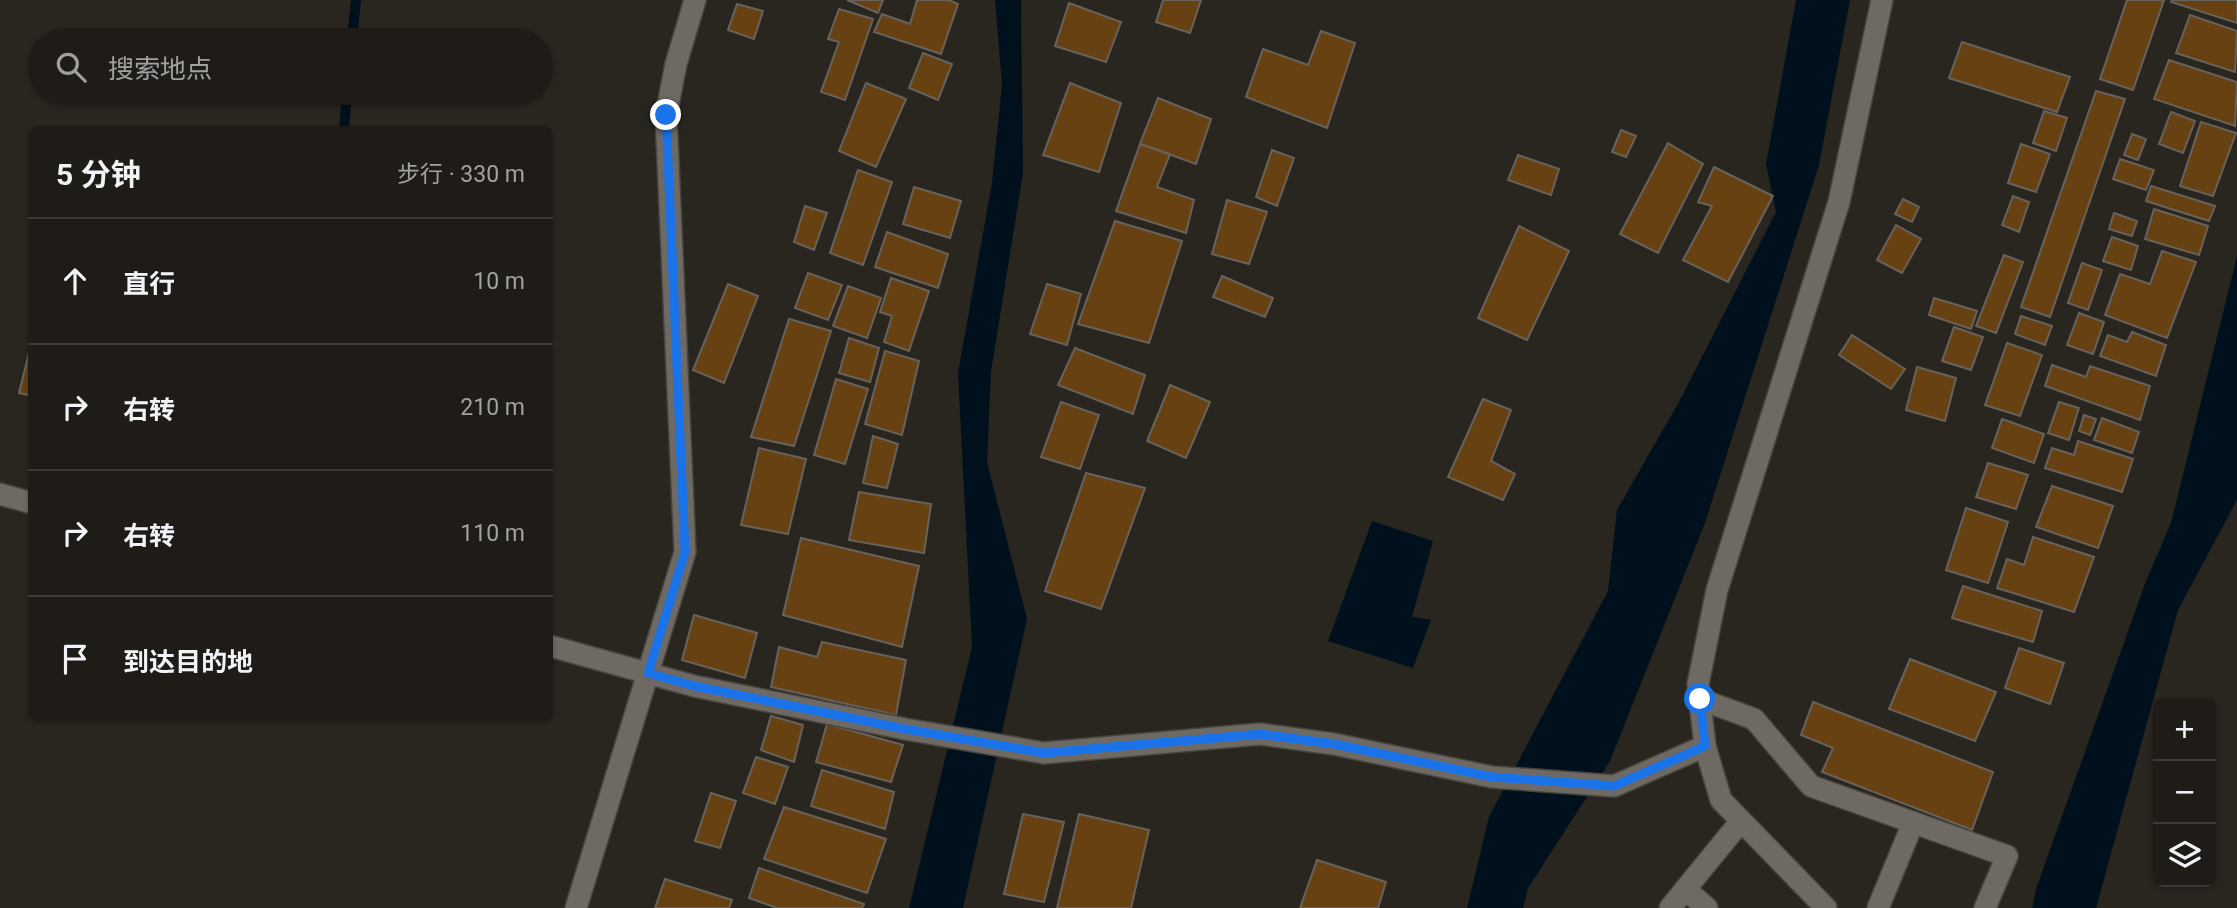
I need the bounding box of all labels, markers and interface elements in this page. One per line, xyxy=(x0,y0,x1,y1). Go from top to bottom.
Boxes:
search box xyxy=(28,28,553,105)
icon: search xyxy=(52,48,90,86)
text: 搜索地点 xyxy=(108,54,212,84)
route end xyxy=(650,99,681,130)
text: 5 分钟 xyxy=(56,157,141,192)
text: 步行 · 330 m xyxy=(397,161,525,188)
icon: ahead xyxy=(56,262,94,300)
text: 10 m xyxy=(473,268,525,295)
text: 直行 xyxy=(123,269,175,299)
icon: right xyxy=(56,388,94,426)
text: 210 m xyxy=(460,394,525,421)
text: 右转 xyxy=(123,395,175,425)
icon: right xyxy=(56,514,94,552)
text: 110 m xyxy=(460,520,525,547)
text: 右转 xyxy=(123,521,175,551)
icon: arrive xyxy=(56,640,94,678)
text: 到达目的地 xyxy=(123,647,253,677)
route start xyxy=(1684,683,1715,714)
map controls xyxy=(2153,698,2216,887)
button: + xyxy=(2153,698,2216,761)
button: − xyxy=(2153,761,2216,824)
button: layers xyxy=(2153,824,2216,887)

